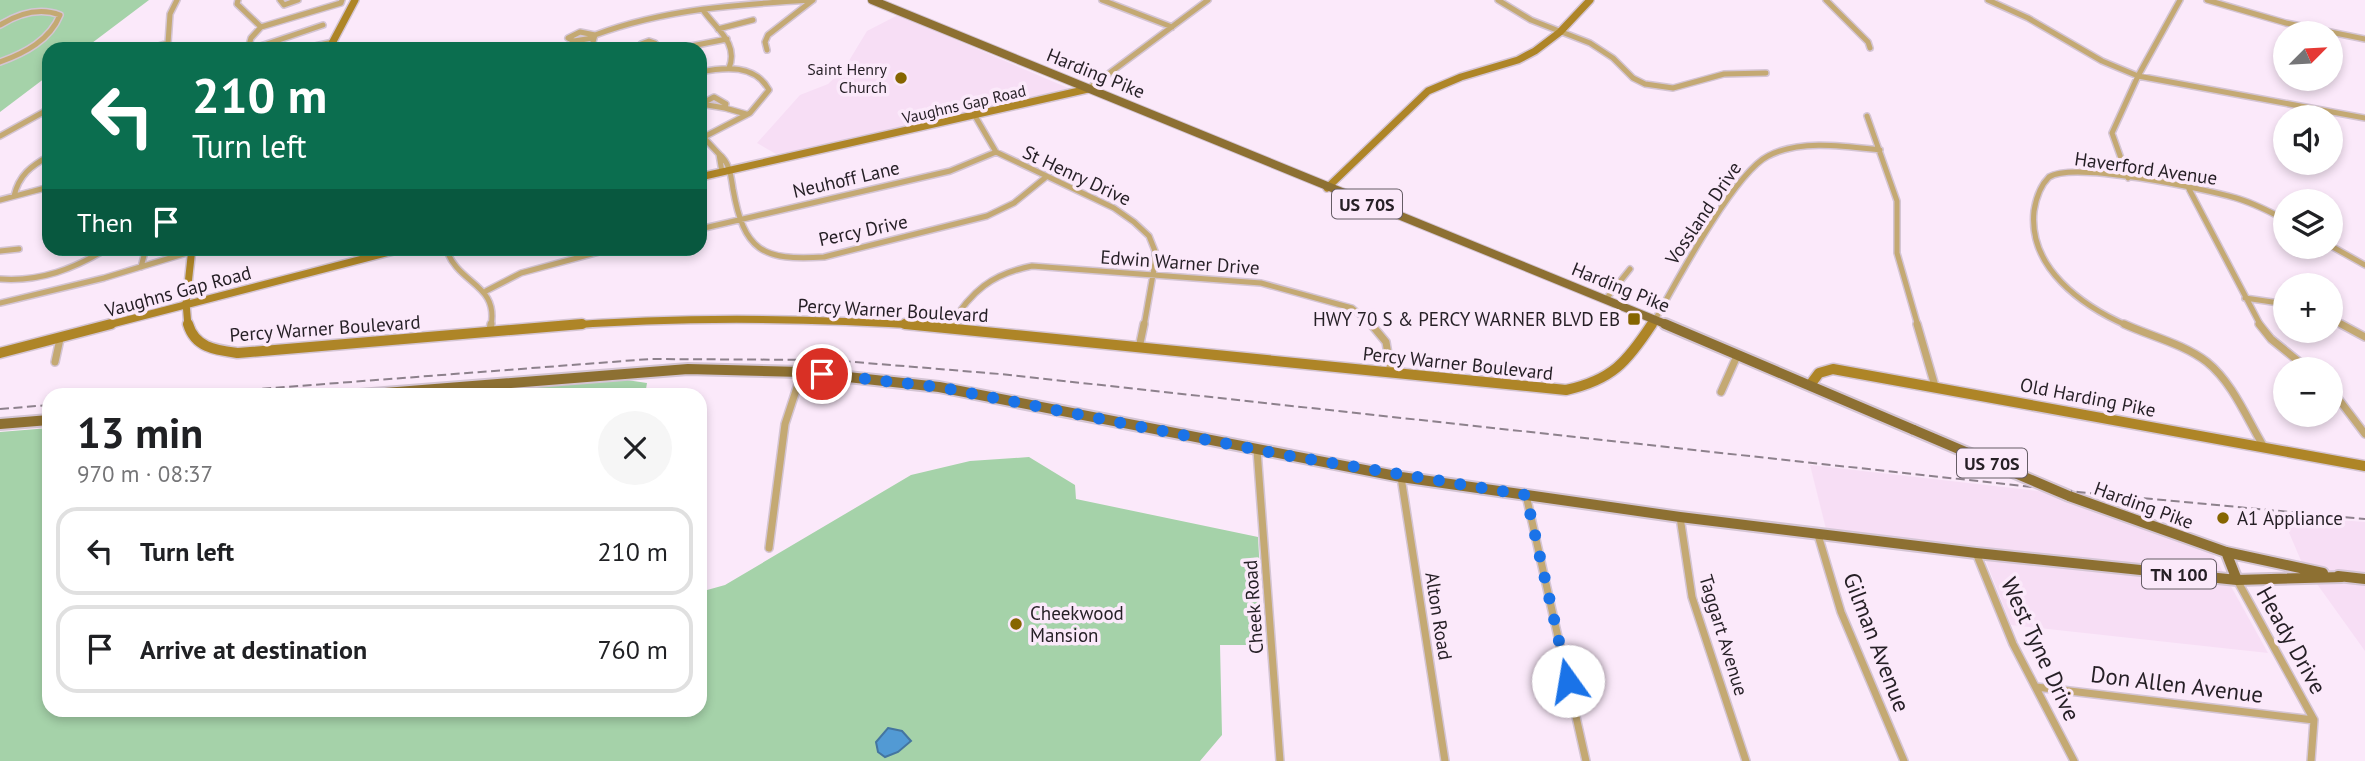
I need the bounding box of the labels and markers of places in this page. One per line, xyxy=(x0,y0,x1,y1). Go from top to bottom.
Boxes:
place label: Saint Henry Church xyxy=(807,59,888,97)
marker: Saint Henry Church xyxy=(893,70,909,86)
place label: HWY 70 S & PERCY WARNER BLVD EB xyxy=(1313,307,1620,331)
marker: HWY 70 S & PERCY WARNER BLVD EB xyxy=(1626,311,1642,327)
pin xyxy=(792,344,852,404)
place label: A1 Appliance xyxy=(2237,506,2343,530)
marker: A1 Appliance xyxy=(2215,510,2231,526)
place label: Cheekwood Mansion xyxy=(1030,601,1124,647)
marker: Cheekwood Mansion xyxy=(1008,616,1024,632)

